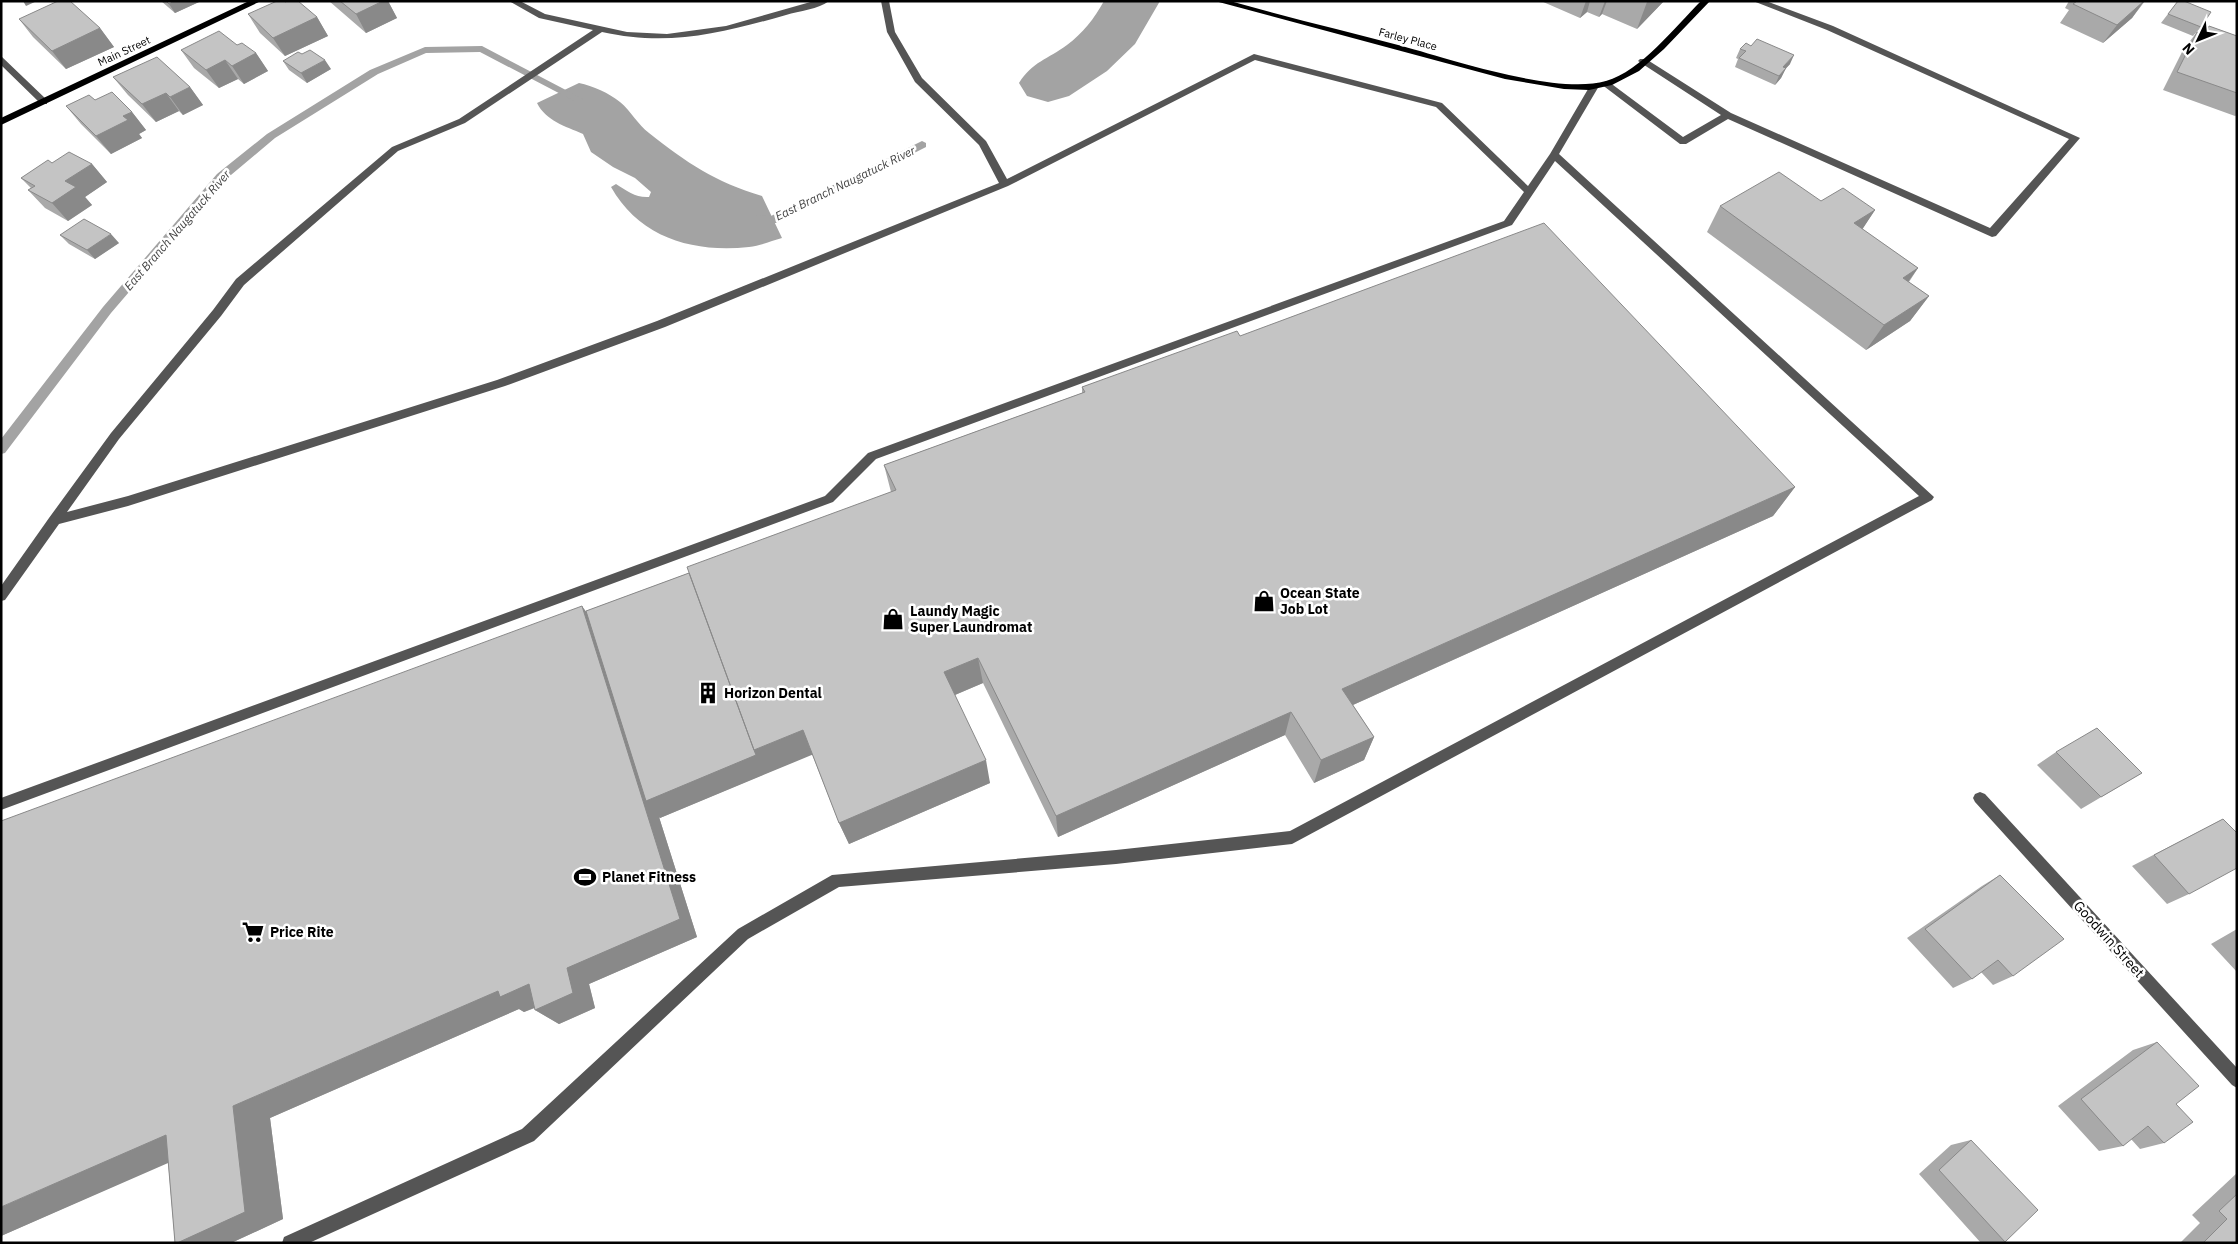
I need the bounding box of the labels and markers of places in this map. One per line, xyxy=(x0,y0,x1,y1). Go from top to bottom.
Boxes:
place label: Ocean State Job Lot xyxy=(1280,584,1360,618)
shop icon: Ocean State Job Lot xyxy=(1251,588,1277,614)
place label: Laundy Magic Super Laundromat xyxy=(910,602,1032,636)
shop icon: Laundy Magic Super Laundromat xyxy=(880,606,906,632)
building icon: Horizon Dental xyxy=(695,680,721,706)
place label: Horizon Dental xyxy=(724,684,822,702)
sports icon: Planet Fitness xyxy=(572,864,598,890)
place label: Planet Fitness xyxy=(602,868,696,886)
supermarket icon: Price Rite xyxy=(240,919,266,945)
place label: Price Rite xyxy=(270,923,334,941)

